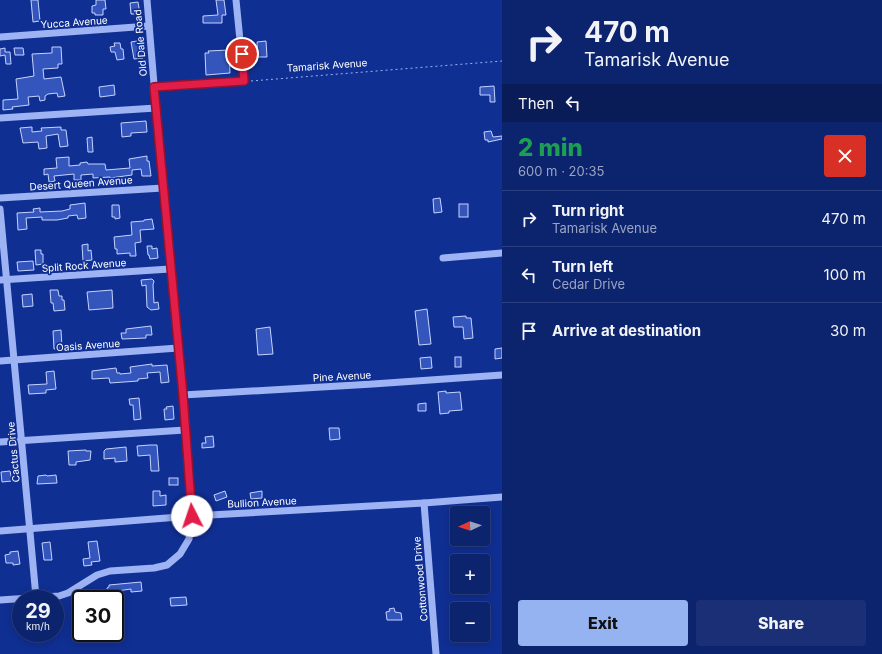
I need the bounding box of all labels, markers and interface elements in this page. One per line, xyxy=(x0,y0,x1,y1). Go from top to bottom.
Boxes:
street label: Old Dale Road xyxy=(131,9,149,77)
street label: Yucca Avenue xyxy=(40,14,108,30)
text: 470 m xyxy=(584,15,670,49)
icon: right xyxy=(518,16,570,68)
pin xyxy=(225,37,259,71)
icon: arrive xyxy=(231,43,253,65)
text: Tamarisk Avenue xyxy=(584,49,729,70)
street label: Tamarisk Avenue xyxy=(286,56,368,74)
icon: left xyxy=(562,92,584,114)
text: Then xyxy=(518,94,554,113)
text: 2 min xyxy=(518,133,583,162)
button: close xyxy=(824,135,866,177)
text: 600 m · 20:35 xyxy=(518,163,604,179)
street label: Desert Queen Avenue xyxy=(29,173,133,193)
text: Turn right xyxy=(552,201,624,220)
icon: right xyxy=(518,208,540,230)
text: 470 m xyxy=(821,209,866,228)
text: Tamarisk Avenue xyxy=(552,220,657,236)
street label: Split Rock Avenue xyxy=(41,256,127,274)
text: Turn left xyxy=(552,257,613,276)
icon: left xyxy=(518,264,540,286)
text: 100 m xyxy=(824,265,866,284)
text: Cedar Drive xyxy=(552,276,625,292)
icon: arrive xyxy=(518,320,540,342)
text: Arrive at destination xyxy=(552,321,701,340)
text: 30 m xyxy=(830,321,866,340)
street label: Oasis Avenue xyxy=(56,337,121,353)
street label: Pine Avenue xyxy=(312,368,372,384)
street label: Cactus Drive xyxy=(4,421,22,483)
street label: Bullion Avenue xyxy=(227,494,297,510)
position arrow xyxy=(171,495,213,537)
north arrow xyxy=(450,506,490,546)
map controls xyxy=(450,506,490,642)
street label: Cottonwood Drive xyxy=(410,536,430,622)
button: + xyxy=(450,554,490,594)
speed limit sign: 30 xyxy=(72,590,124,642)
text: 29 xyxy=(25,599,51,623)
button: Exit xyxy=(518,600,688,646)
button: Share xyxy=(696,600,866,646)
button: − xyxy=(450,602,490,642)
text: km/h xyxy=(26,620,50,632)

